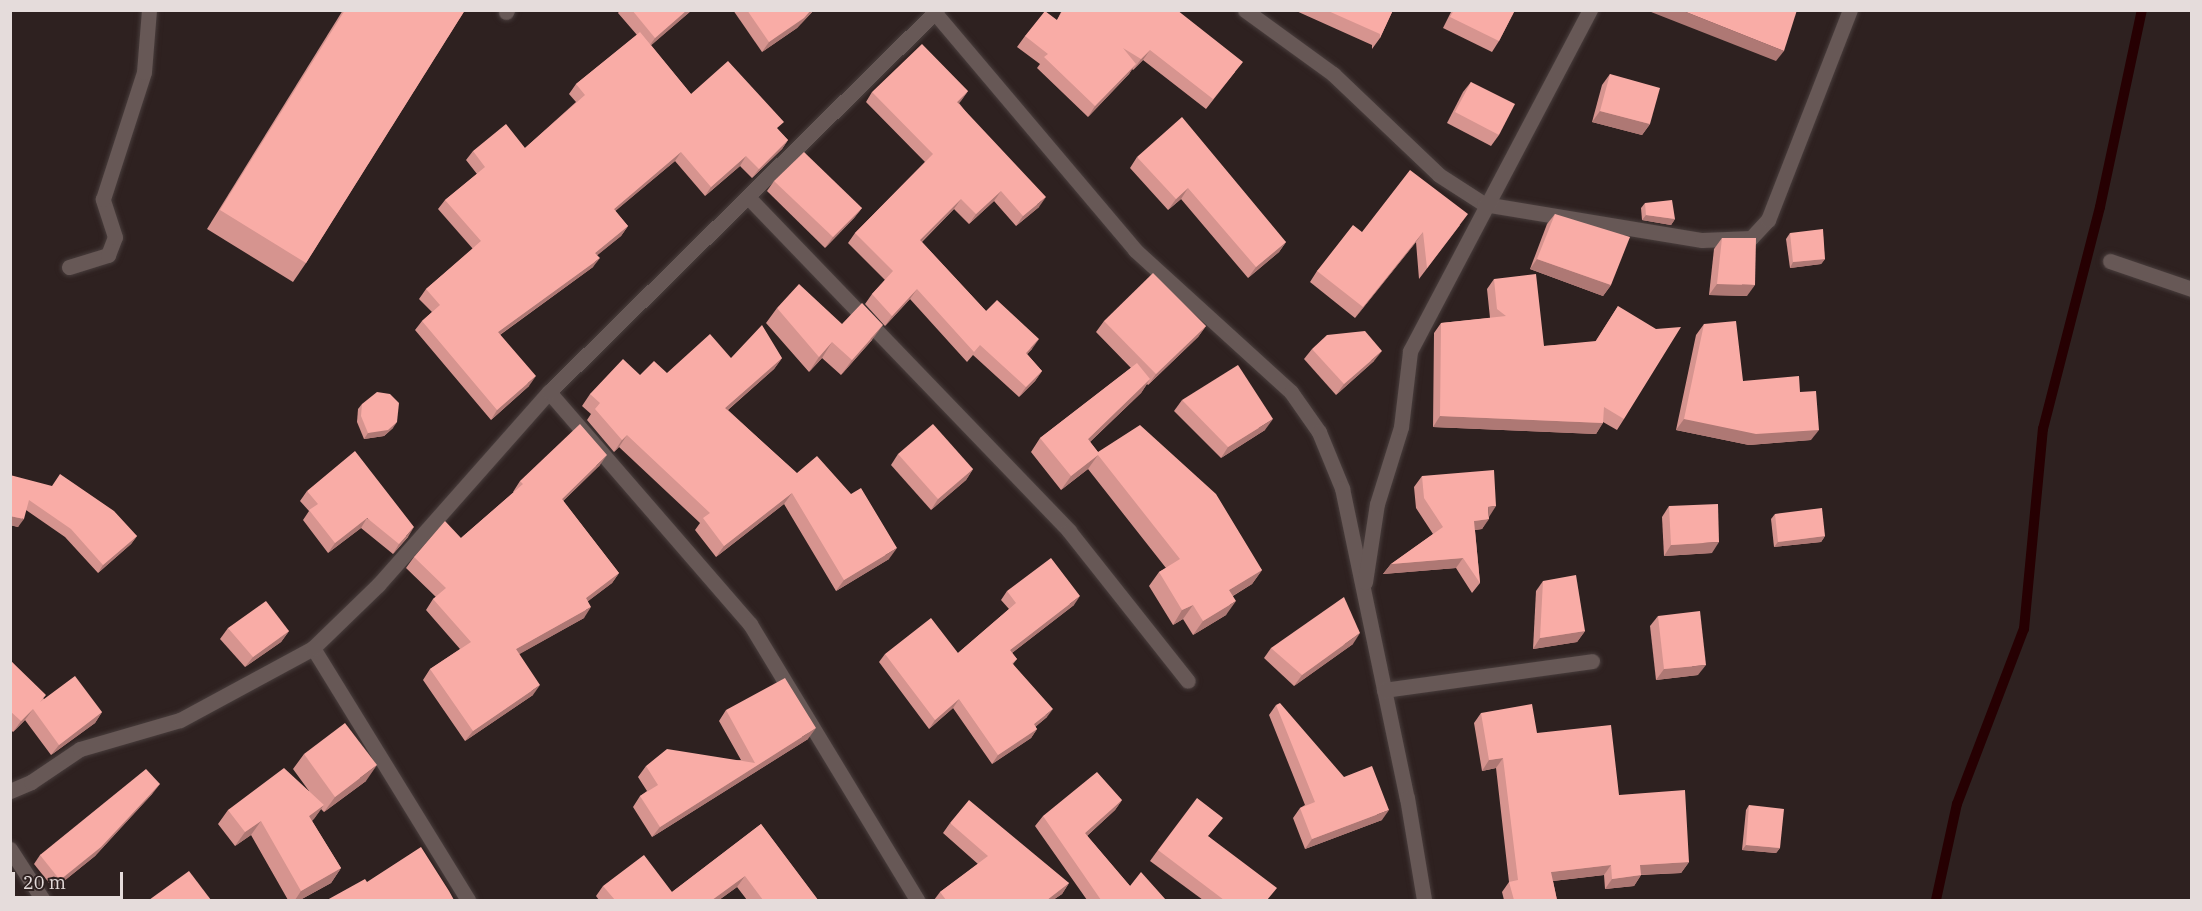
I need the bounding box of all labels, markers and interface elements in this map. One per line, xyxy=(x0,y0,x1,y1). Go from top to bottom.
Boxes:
scale bar xyxy=(15,860,126,898)
text: 20 m xyxy=(23,871,66,894)

